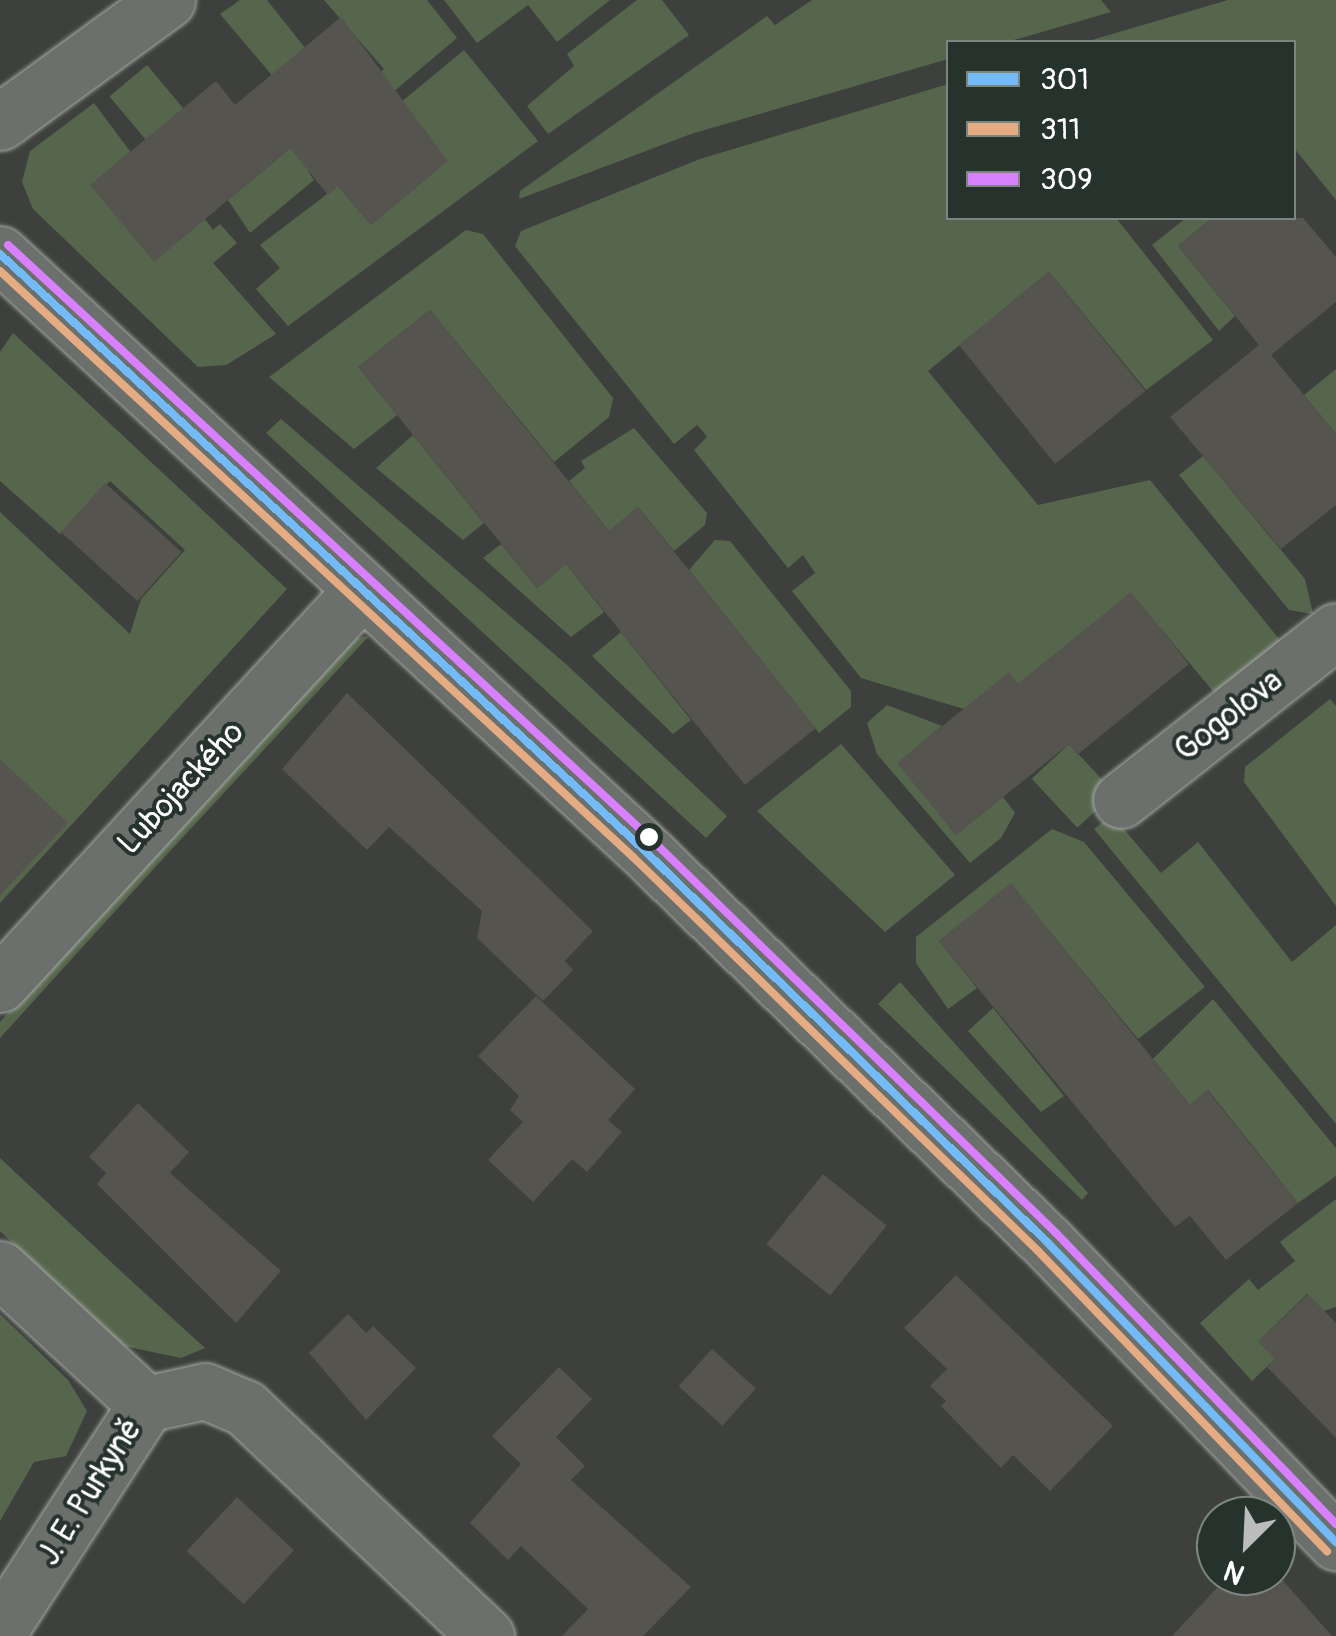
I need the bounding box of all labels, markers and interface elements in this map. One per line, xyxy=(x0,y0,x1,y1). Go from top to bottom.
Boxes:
legend xyxy=(946,40,1296,220)
text: 301 xyxy=(1040,61,1089,98)
text: 311 xyxy=(1040,111,1080,148)
text: 309 xyxy=(1040,161,1093,198)
street label: Gogolova xyxy=(1168,662,1290,770)
street label: Lubojackého xyxy=(110,713,252,863)
unlabelled marker xyxy=(639,827,659,847)
street label: J. E. Purkyně xyxy=(30,1412,150,1572)
north arrow xyxy=(1196,1496,1296,1596)
text: N xyxy=(1219,1552,1250,1592)

